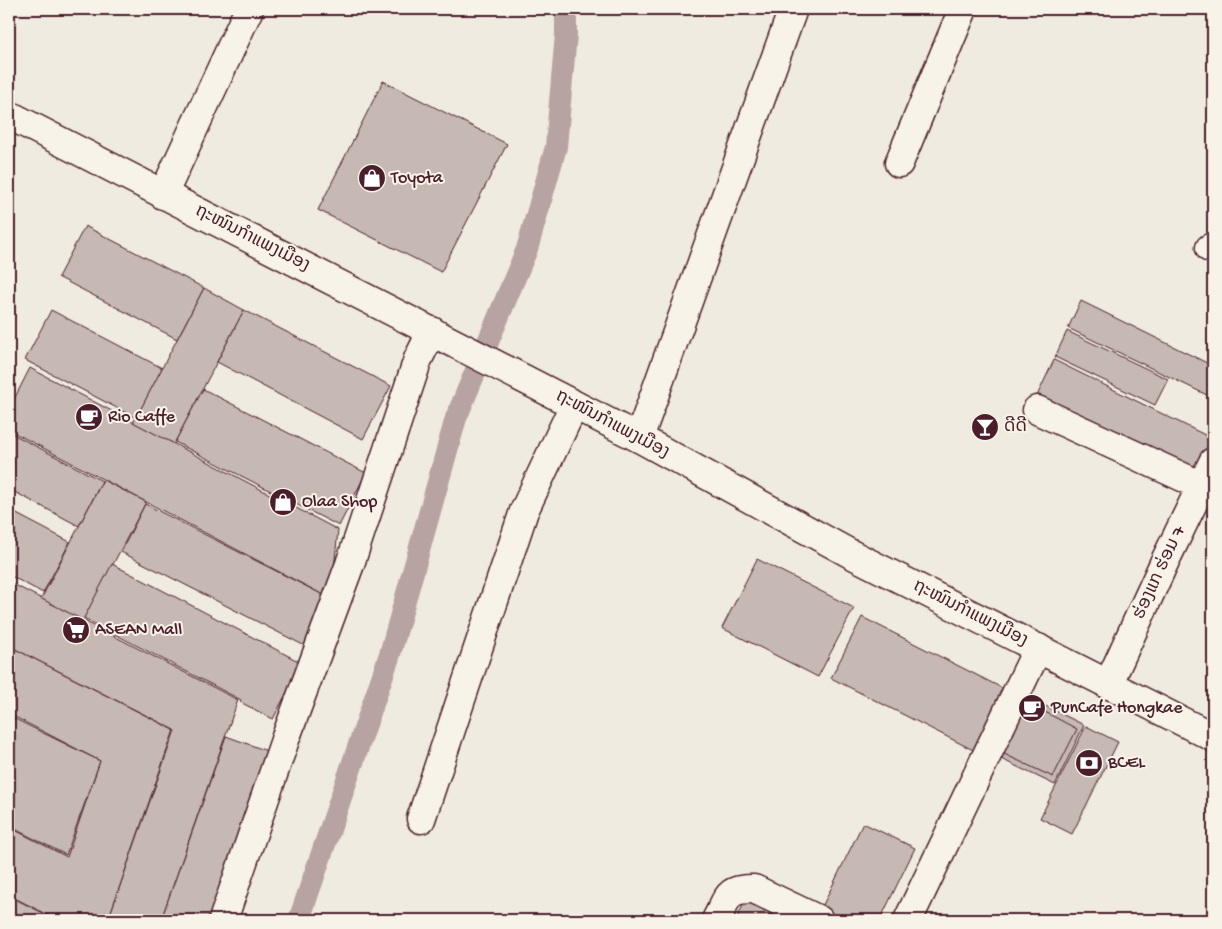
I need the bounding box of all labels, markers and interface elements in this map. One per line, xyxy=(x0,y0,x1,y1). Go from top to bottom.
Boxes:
shop icon: Toyota xyxy=(357,163,387,193)
place label: Toyota xyxy=(390,168,444,189)
street label: ຖະໜົນກຳແພງເມືອງ xyxy=(191,200,313,277)
street label: ຖະໜົນກຳແພງເມືອງ xyxy=(551,385,673,464)
cafe icon: Rio Caffe xyxy=(74,402,104,432)
place label: Rio Caffe xyxy=(108,407,176,428)
bar icon: ດີດີ xyxy=(970,412,1000,442)
place label: ດີດີ xyxy=(1004,416,1027,438)
shop icon: Olaa Shop xyxy=(268,487,298,517)
place label: Olaa Shop xyxy=(302,492,377,513)
street label: ຮ່ອງແກ ຮ່ອມ 7 xyxy=(1128,522,1191,623)
street label: ຖະໜົນກຳແພງເມືອງ xyxy=(909,575,1031,652)
supermarket icon: ASEAN Mall xyxy=(61,615,91,645)
place label: ASEAN Mall xyxy=(95,620,182,641)
cafe icon: PunCafe Hongkae xyxy=(1017,693,1047,723)
place label: PunCafe Hongkae xyxy=(1050,698,1183,719)
bank icon: BCEL xyxy=(1074,748,1104,778)
place label: BCEL xyxy=(1107,753,1146,774)

